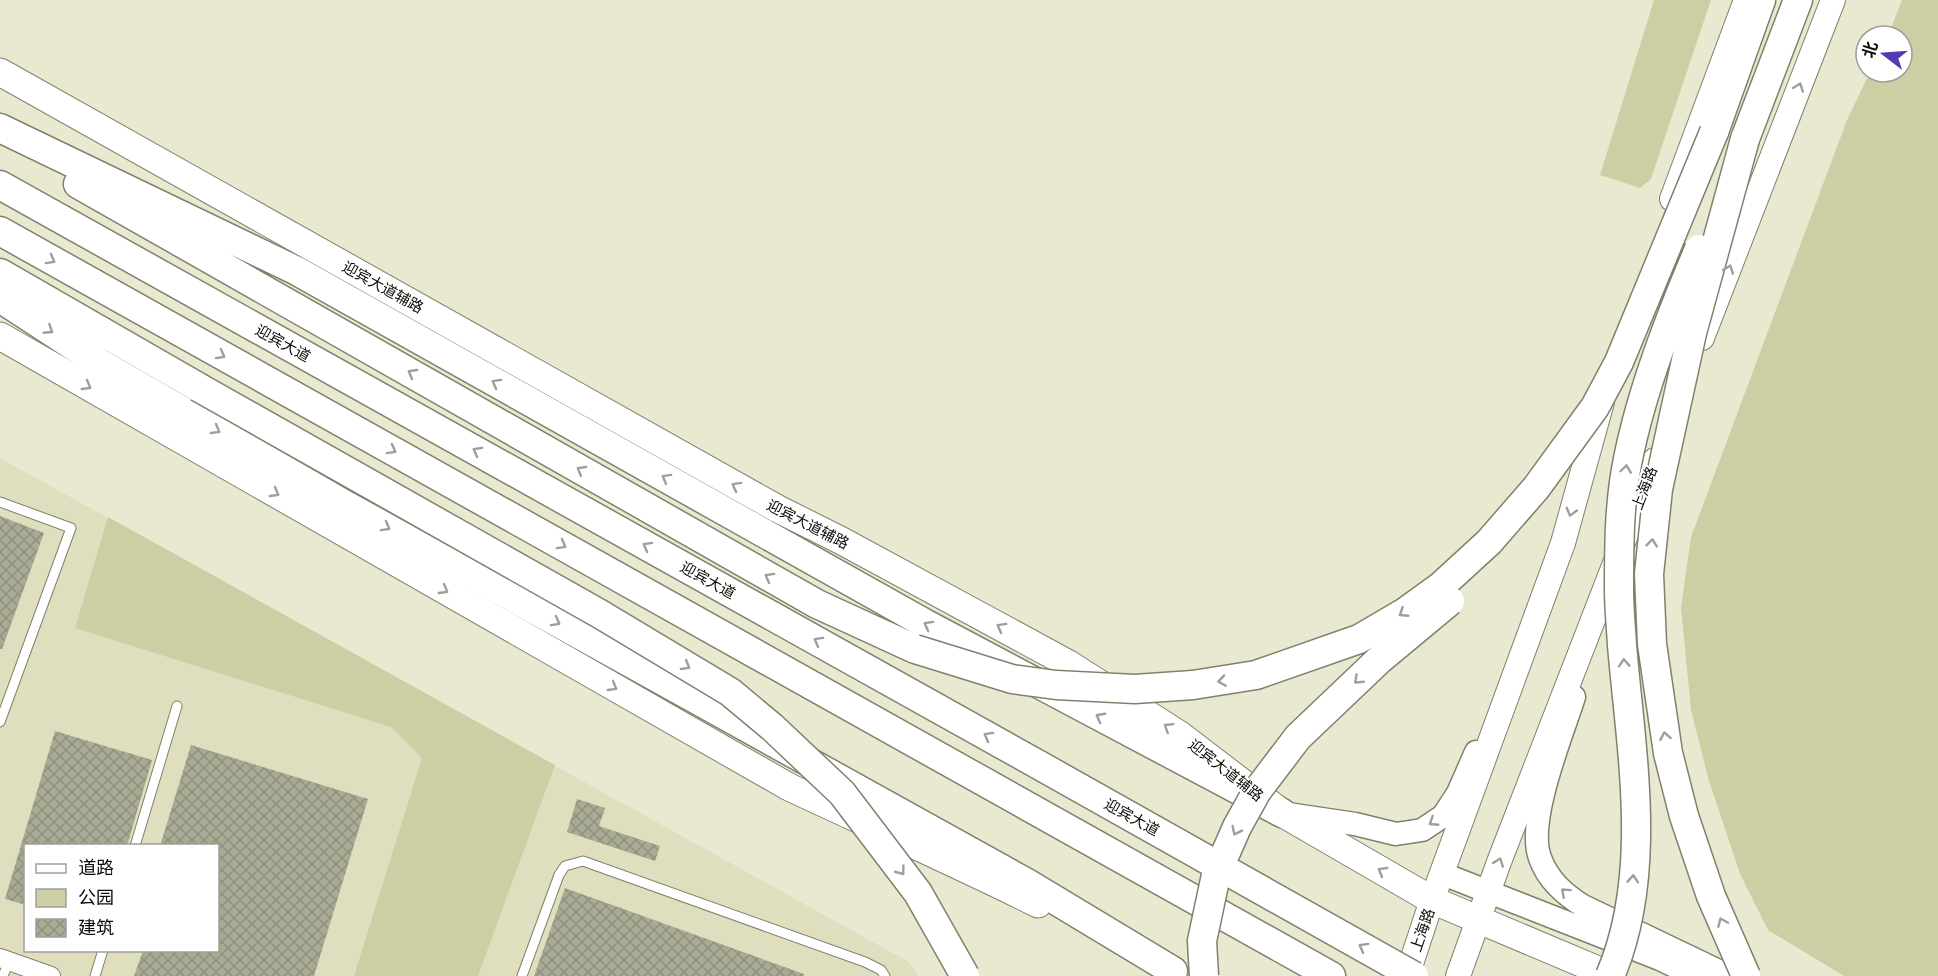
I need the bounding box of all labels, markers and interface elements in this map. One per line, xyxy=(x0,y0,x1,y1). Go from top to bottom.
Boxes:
north arrow xyxy=(1854,24,1914,84)
text: 北 xyxy=(1858,39,1882,60)
one-way arrow xyxy=(1792,82,1804,93)
one-way arrow xyxy=(45,252,55,264)
street label: 迎宾大道辅路 xyxy=(339,257,427,317)
one-way arrow xyxy=(1722,264,1734,275)
street label: 迎宾大道 xyxy=(252,320,314,366)
one-way arrow xyxy=(42,323,53,334)
one-way arrow xyxy=(215,348,225,359)
one-way arrow xyxy=(408,369,418,380)
one-way arrow xyxy=(81,379,91,390)
one-way arrow xyxy=(492,379,502,390)
one-way arrow xyxy=(210,423,220,434)
one-way arrow xyxy=(385,443,396,454)
one-way arrow xyxy=(473,447,483,458)
one-way arrow xyxy=(1620,464,1632,474)
street label: 上海路 xyxy=(1627,464,1661,512)
one-way arrow xyxy=(577,466,587,477)
one-way arrow xyxy=(662,474,672,485)
one-way arrow xyxy=(732,482,742,493)
one-way arrow xyxy=(269,486,279,497)
street label: 迎宾大道辅路 xyxy=(764,495,852,553)
one-way arrow xyxy=(1566,507,1579,517)
one-way arrow xyxy=(379,520,390,531)
one-way arrow xyxy=(556,538,566,549)
one-way arrow xyxy=(1645,538,1658,547)
one-way arrow xyxy=(643,542,653,553)
street label: 迎宾大道 xyxy=(677,557,739,603)
one-way arrow xyxy=(765,572,775,584)
one-way arrow xyxy=(438,583,448,594)
one-way arrow xyxy=(1399,606,1410,617)
one-way arrow xyxy=(550,615,560,626)
one-way arrow xyxy=(924,621,934,632)
one-way arrow xyxy=(996,623,1007,634)
one-way arrow xyxy=(813,637,824,648)
one-way arrow xyxy=(680,658,690,670)
one-way arrow xyxy=(1618,659,1631,668)
one-way arrow xyxy=(1354,673,1365,684)
one-way arrow xyxy=(1217,674,1226,686)
one-way arrow xyxy=(607,679,618,691)
one-way arrow xyxy=(1096,713,1106,724)
one-way arrow xyxy=(1164,723,1174,735)
one-way arrow xyxy=(984,732,994,743)
one-way arrow xyxy=(1659,732,1672,742)
street label: 迎宾大道辅路 xyxy=(1185,735,1267,805)
street label: 迎宾大道 xyxy=(1101,794,1163,840)
one-way arrow xyxy=(1429,815,1439,827)
one-way arrow xyxy=(1231,824,1243,835)
legend xyxy=(24,844,219,952)
text: 道路 xyxy=(78,856,114,879)
one-way arrow xyxy=(1492,857,1504,868)
one-way arrow xyxy=(894,864,905,875)
one-way arrow xyxy=(1378,867,1388,878)
one-way arrow xyxy=(1627,874,1640,883)
text: 公园 xyxy=(78,886,114,909)
one-way arrow xyxy=(1561,888,1572,899)
street label: 上海路 xyxy=(1406,906,1438,954)
text: 建筑 xyxy=(78,916,114,939)
one-way arrow xyxy=(1718,918,1730,929)
one-way arrow xyxy=(1359,943,1369,954)

